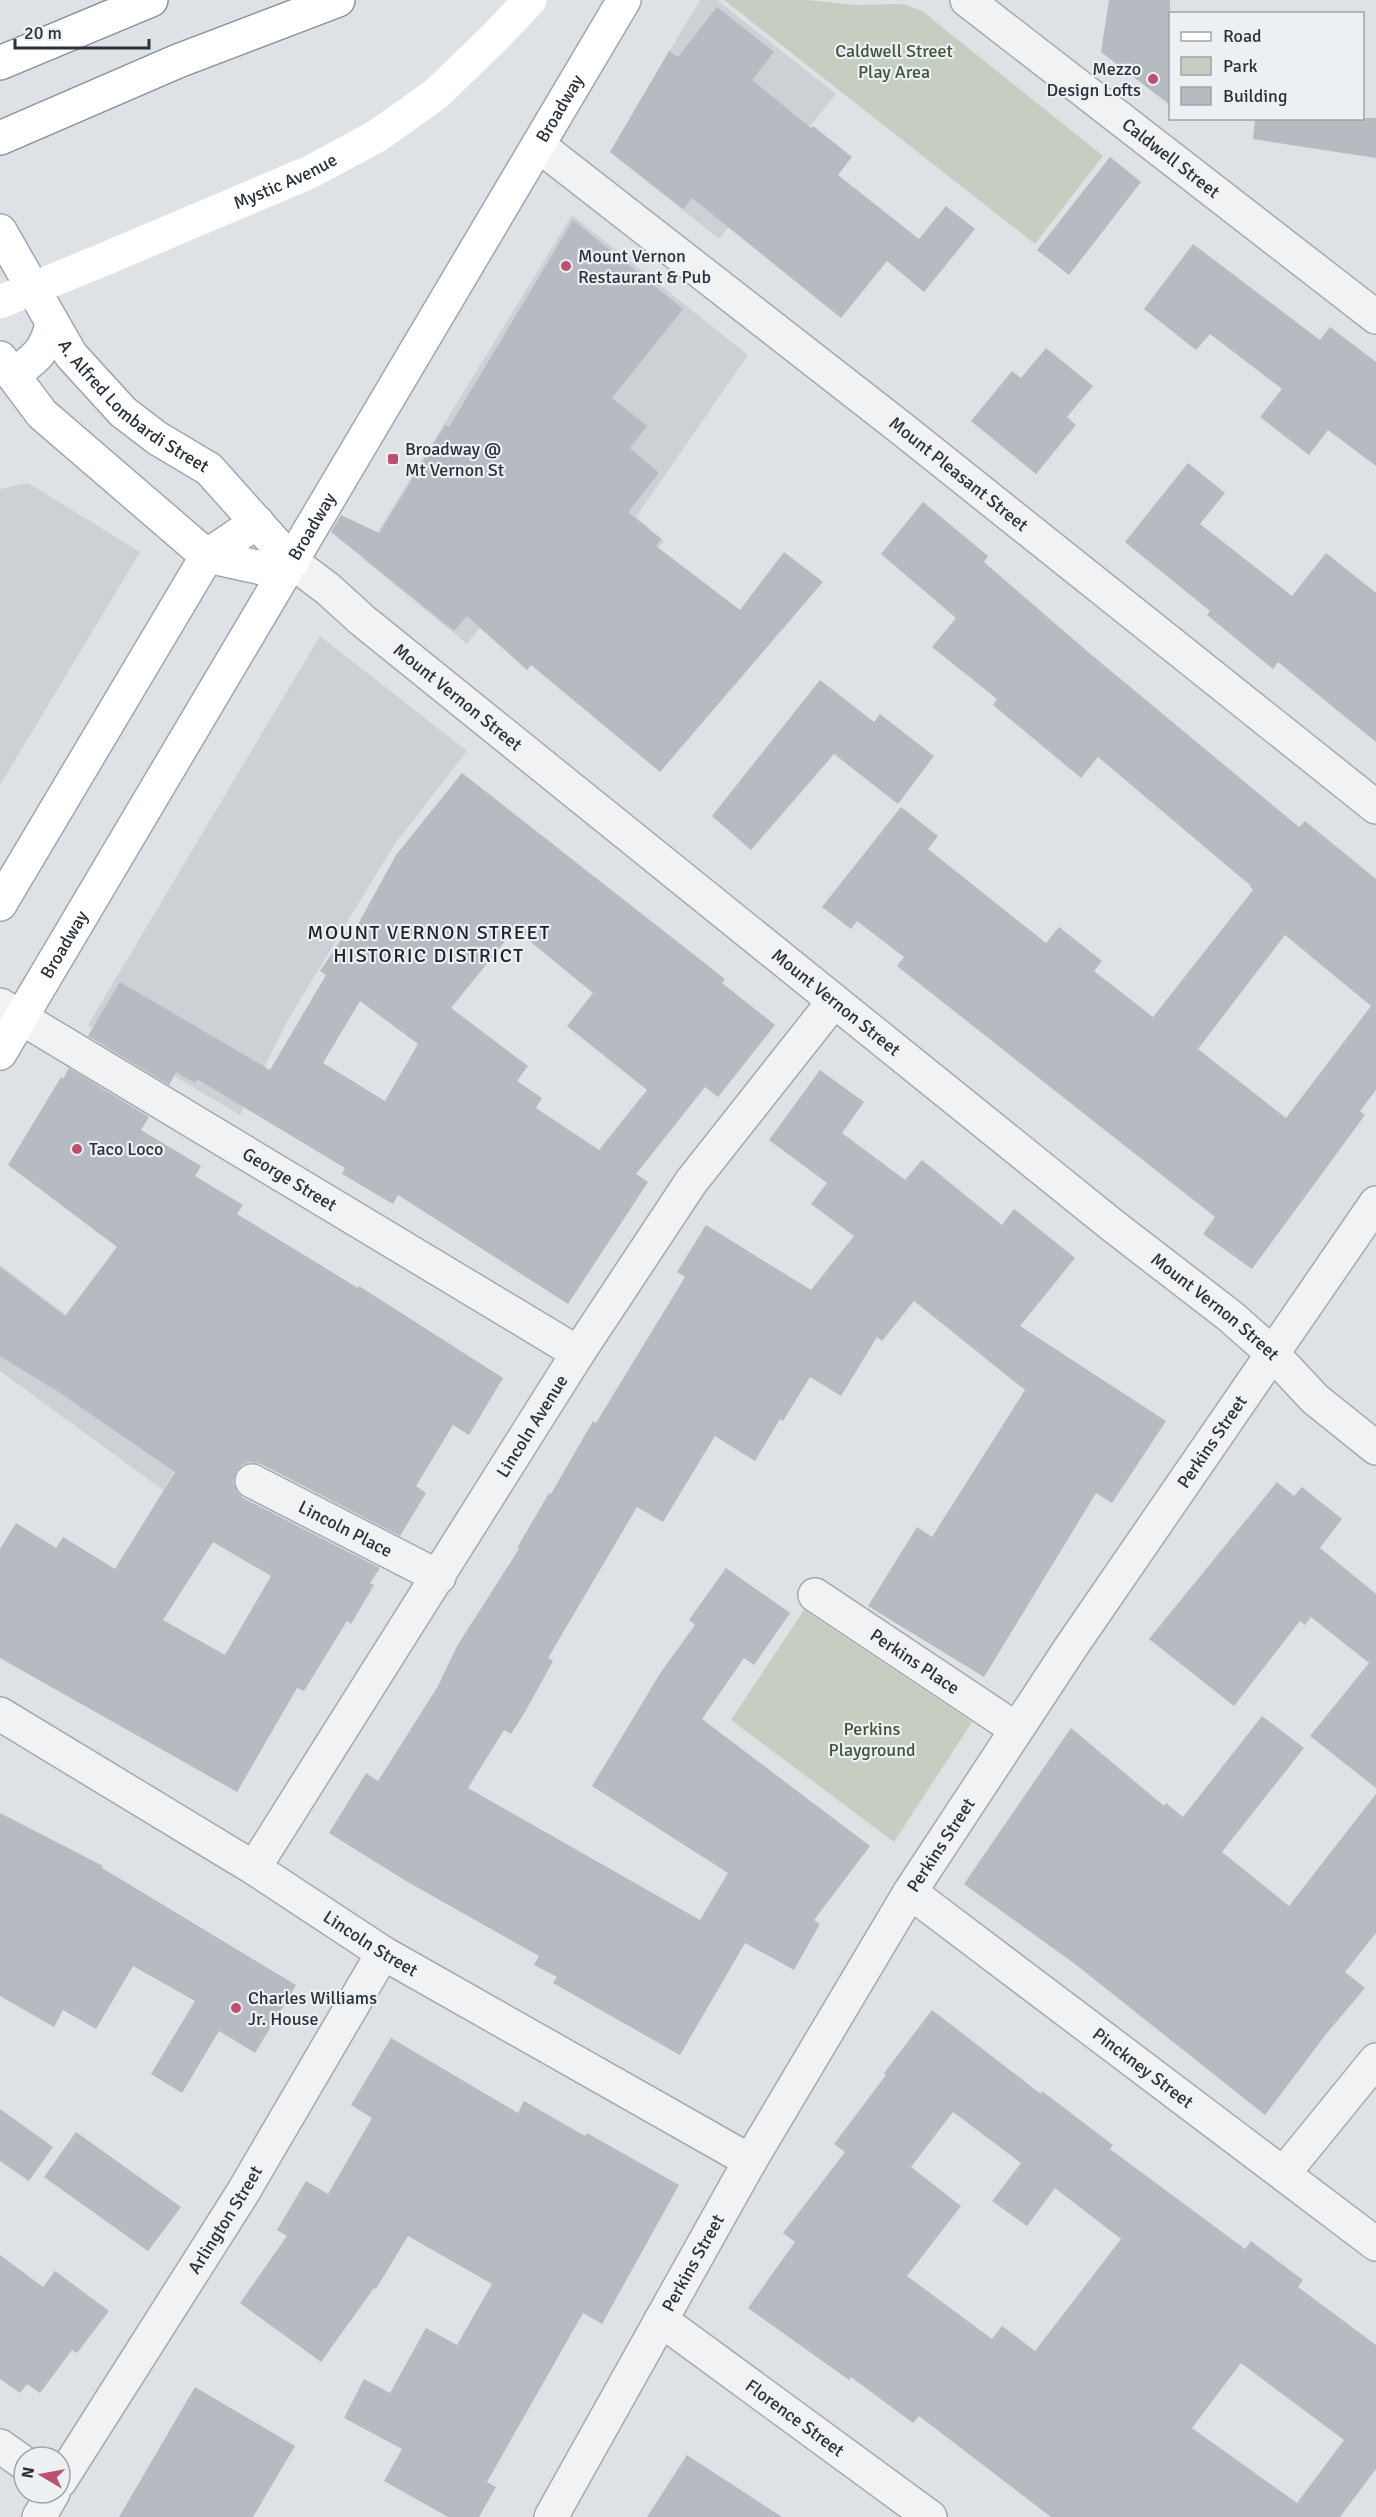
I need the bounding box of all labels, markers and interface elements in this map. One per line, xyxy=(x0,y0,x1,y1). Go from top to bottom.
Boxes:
scale bar xyxy=(15,12,148,50)
legend xyxy=(1169,12,1364,120)
text: 20 m xyxy=(24,22,62,44)
text: Road xyxy=(1223,25,1262,47)
park label: Caldwell Street Play Area xyxy=(835,40,953,83)
text: Park xyxy=(1223,55,1258,77)
place label: Mezzo Design Lofts xyxy=(1046,58,1141,101)
street label: Broadway xyxy=(531,70,589,146)
marker: Mezzo Design Lofts xyxy=(1146,72,1160,86)
text: Building xyxy=(1223,85,1287,107)
street label: Caldwell Street xyxy=(1118,113,1224,203)
street label: Mystic Avenue xyxy=(230,149,341,214)
place label: Mount Vernon Restaurant & Pub xyxy=(578,245,711,288)
marker: Mount Vernon Restaurant & Pub xyxy=(559,259,573,273)
street label: A. Alfred Lombardi Street xyxy=(53,335,213,477)
street label: Mount Pleasant Street xyxy=(885,412,1033,536)
place label: Broadway @ Mt Vernon St xyxy=(405,438,504,481)
marker: Broadway @ Mt Vernon St xyxy=(386,452,400,466)
street label: Broadway xyxy=(283,488,341,564)
street label: Mount Vernon Street xyxy=(389,639,526,756)
street label: Broadway xyxy=(36,906,93,982)
district label: MOUNT VERNON STREET HISTORIC DISTRICT xyxy=(307,920,551,968)
street label: Mount Vernon Street xyxy=(767,944,905,1061)
place label: Taco Loco xyxy=(89,1138,163,1160)
marker: Taco Loco xyxy=(70,1142,84,1156)
street label: George Street xyxy=(239,1143,341,1216)
street label: Mount Vernon Street xyxy=(1146,1248,1284,1365)
street label: Lincoln Avenue xyxy=(492,1371,572,1482)
street label: Perkins Street xyxy=(1172,1391,1252,1492)
street label: Lincoln Place xyxy=(295,1496,396,1562)
street label: Perkins Place xyxy=(866,1624,964,1699)
park label: Perkins Playground xyxy=(828,1718,916,1761)
street label: Perkins Street xyxy=(902,1794,980,1896)
street label: Lincoln Street xyxy=(319,1906,422,1981)
place label: Charles Williams Jr. House xyxy=(248,1987,377,2030)
marker: Charles Williams Jr. House xyxy=(229,2001,243,2015)
street label: Pinckney Street xyxy=(1088,2023,1198,2113)
street label: Arlington Street xyxy=(183,2162,267,2278)
street label: Perkins Street xyxy=(657,2211,729,2315)
street label: Florence Street xyxy=(741,2375,849,2462)
north arrow xyxy=(12,2445,72,2505)
text: N xyxy=(17,2465,39,2480)

